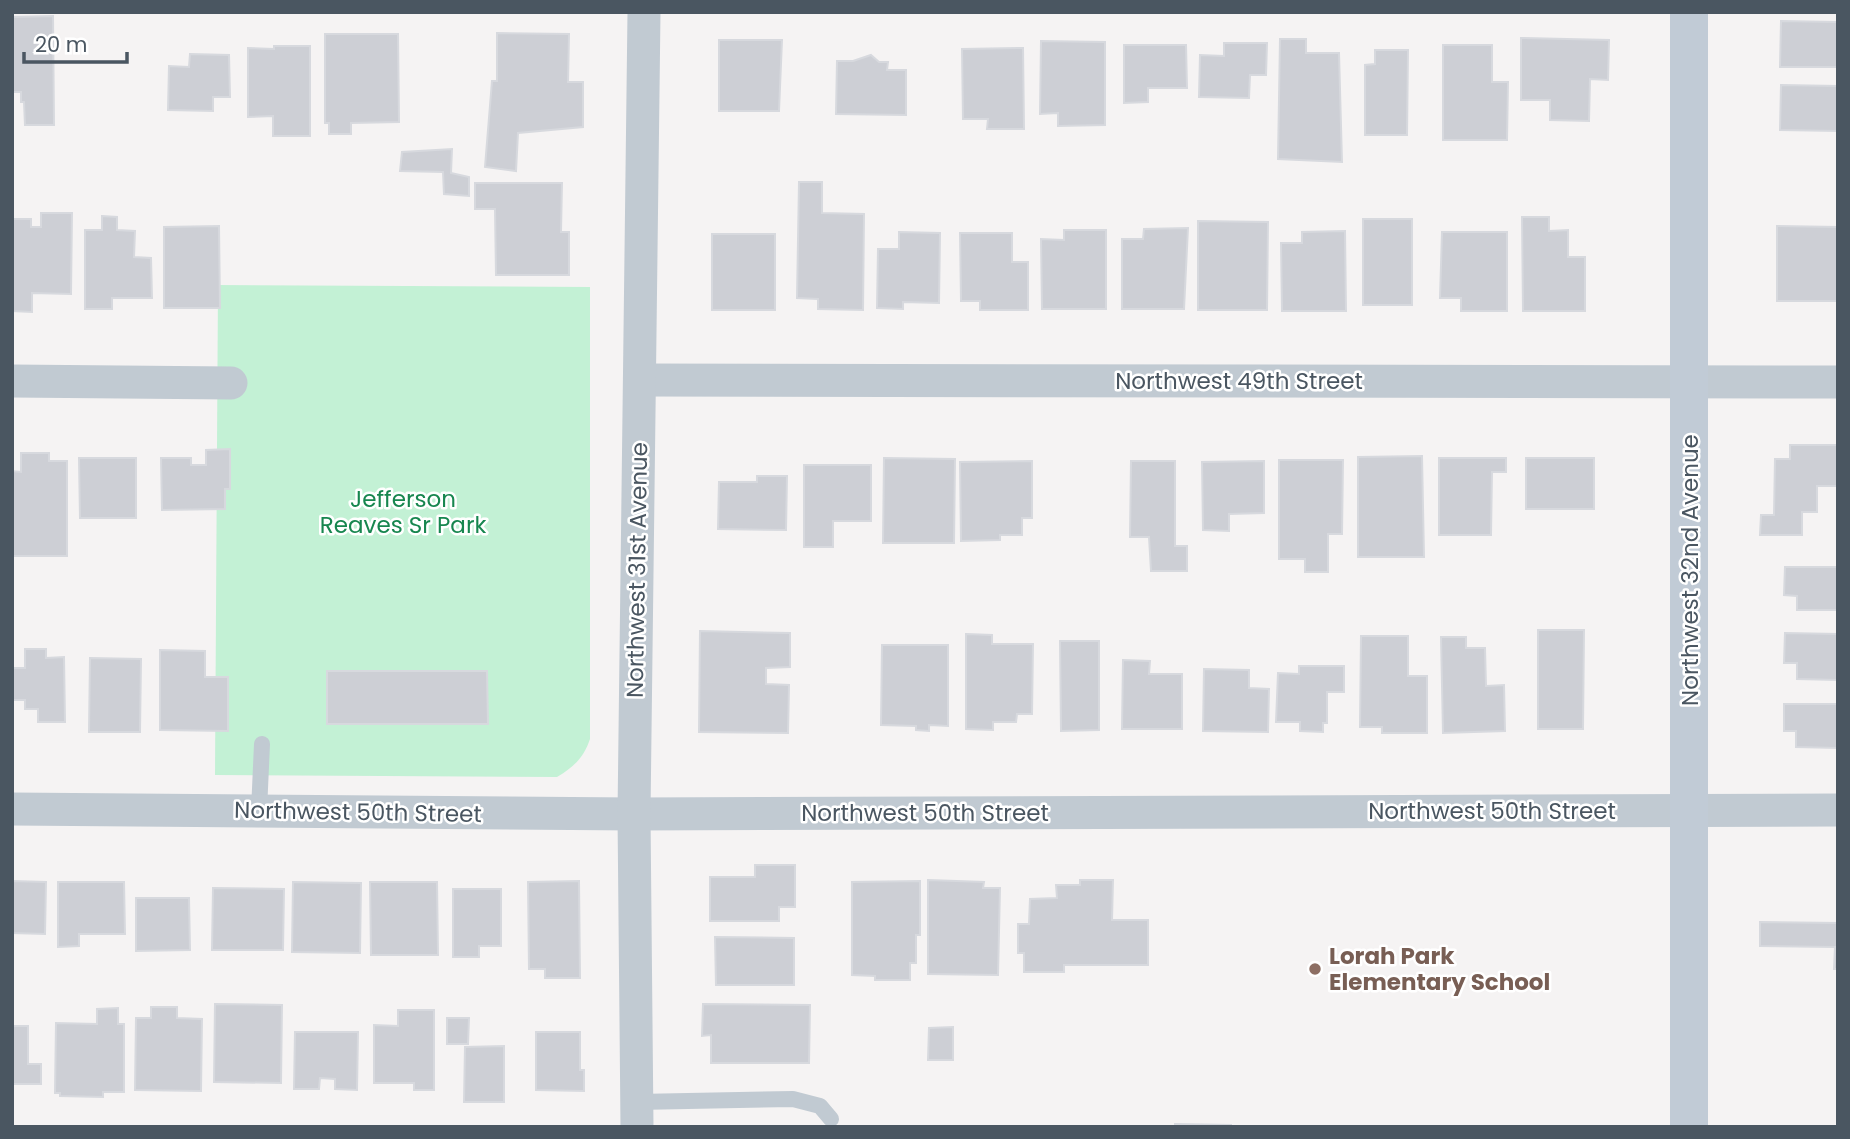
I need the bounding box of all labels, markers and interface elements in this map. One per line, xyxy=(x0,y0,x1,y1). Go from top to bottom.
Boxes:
scale bar xyxy=(24,21,128,65)
text: 20 m xyxy=(35,30,88,59)
street label: Northwest 49th Street xyxy=(1115,365,1363,397)
street label: Northwest 32nd Avenue xyxy=(1674,434,1706,706)
street label: Northwest 31st Avenue xyxy=(619,442,655,698)
park label: Jefferson Reaves Sr Park xyxy=(320,483,486,541)
street label: Northwest 50th Street xyxy=(234,794,482,830)
street label: Northwest 50th Street xyxy=(1368,795,1616,827)
street label: Northwest 50th Street xyxy=(801,797,1049,829)
place label: Lorah Park Elementary School xyxy=(1329,940,1550,998)
marker: Lorah Park Elementary School xyxy=(1307,961,1323,977)

